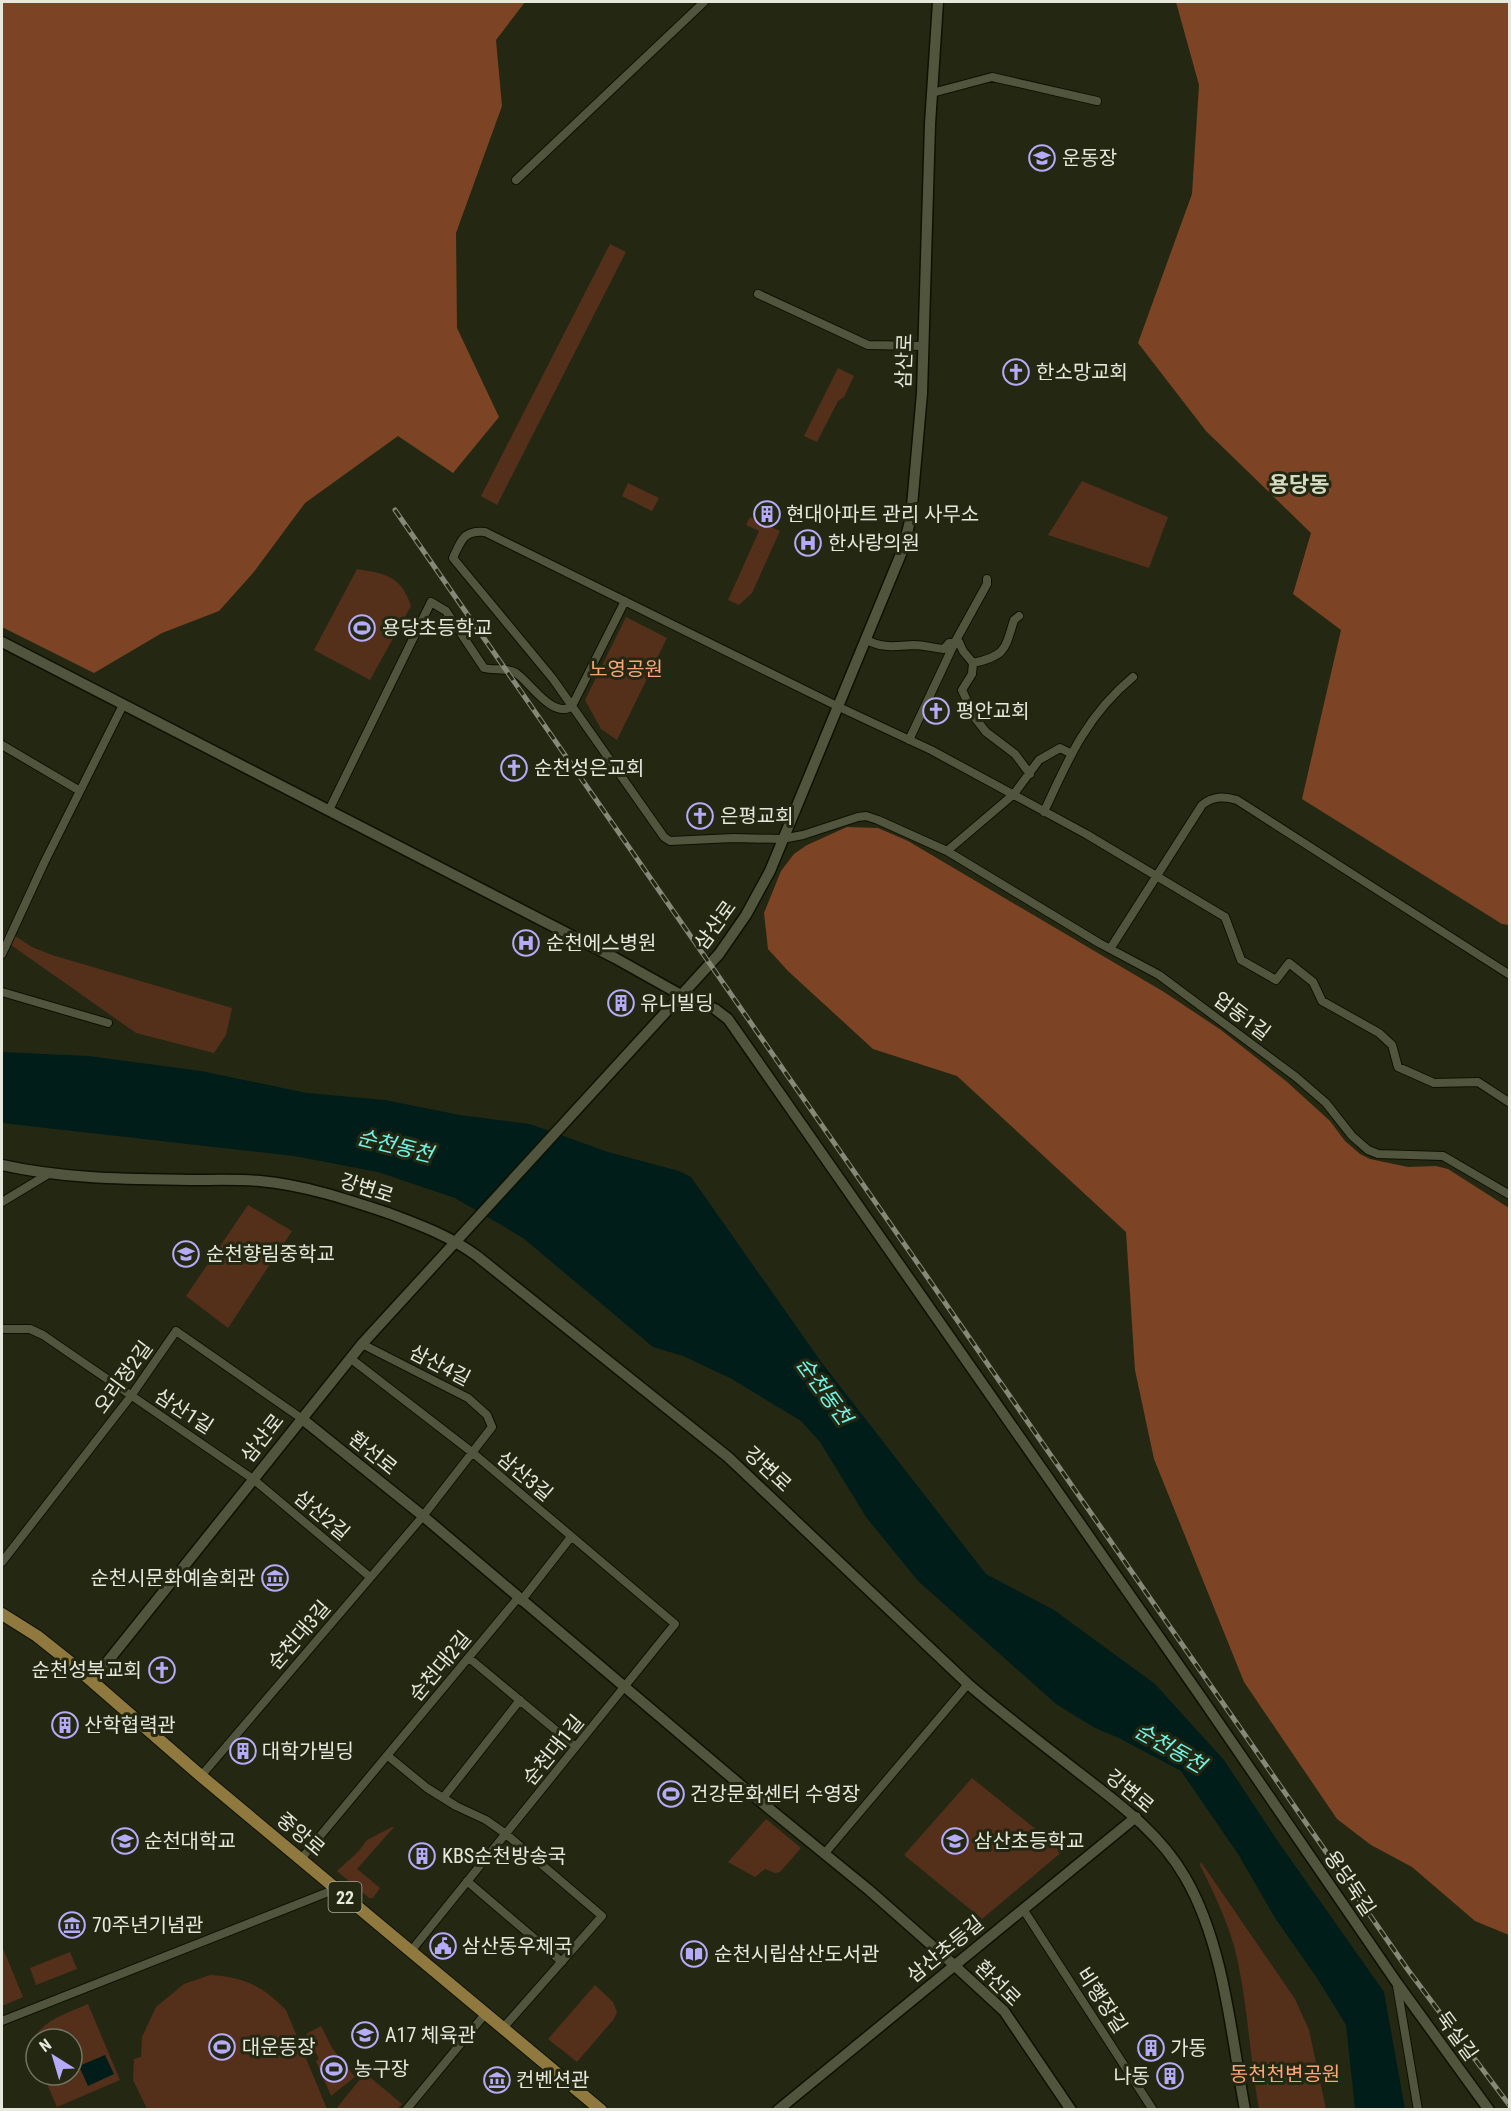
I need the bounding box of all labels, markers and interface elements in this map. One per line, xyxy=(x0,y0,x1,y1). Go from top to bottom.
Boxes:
school or university icon: 운동장 xyxy=(1027,143,1057,173)
place label: 운동장 xyxy=(1062,146,1117,170)
street label: 삼산로 xyxy=(891,333,917,389)
church icon: 한소망교회 xyxy=(1001,357,1031,387)
place label: 한소망교회 xyxy=(1036,360,1128,384)
district label: 용당동 xyxy=(1269,472,1329,497)
building icon: 현대아파트 관리 사무소 xyxy=(752,499,782,529)
place label: 현대아파트 관리 사무소 xyxy=(786,502,979,526)
hospital icon: 한사랑의원 xyxy=(793,528,823,558)
place label: 한사랑의원 xyxy=(828,531,920,555)
sports icon: 용당초등학교 xyxy=(347,613,377,643)
place label: 용당초등학교 xyxy=(382,616,492,640)
park label: 노영공원 xyxy=(589,657,663,681)
church icon: 평안교회 xyxy=(921,696,951,726)
place label: 평안교회 xyxy=(956,699,1030,723)
church icon: 순천성은교회 xyxy=(499,753,529,783)
place label: 순천성은교회 xyxy=(534,756,644,780)
church icon: 은평교회 xyxy=(685,801,715,831)
place label: 은평교회 xyxy=(720,804,794,828)
street label: 삼산로 xyxy=(689,896,741,954)
hospital icon: 순천에스병원 xyxy=(511,928,541,958)
place label: 순천에스병원 xyxy=(546,931,656,955)
street label: 업동1길 xyxy=(1209,987,1275,1045)
building icon: 유니빌딩 xyxy=(606,988,636,1018)
place label: 유니빌딩 xyxy=(640,991,714,1015)
water label: 순천동천 xyxy=(355,1125,438,1168)
street label: 강변로 xyxy=(337,1168,397,1208)
school or university icon: 순천향림중학교 xyxy=(171,1239,201,1269)
place label: 순천향림중학교 xyxy=(206,1242,335,1266)
street label: 오리정2길 xyxy=(89,1336,157,1418)
street label: 삼산4길 xyxy=(406,1340,474,1390)
water label: 순천동천 xyxy=(792,1353,858,1431)
street label: 삼산1길 xyxy=(150,1383,218,1439)
street label: 삼산로 xyxy=(236,1409,288,1467)
street label: 환선로 xyxy=(344,1426,402,1480)
street label: 강변로 xyxy=(740,1441,796,1497)
street label: 삼산3길 xyxy=(492,1446,558,1506)
street label: 삼산2길 xyxy=(289,1485,355,1545)
museum icon: 순천시문화예술회관 xyxy=(260,1563,290,1593)
place label: 순천시문화예술회관 xyxy=(90,1566,256,1590)
street label: 순천대3길 xyxy=(263,1596,335,1674)
street label: 순천대2길 xyxy=(404,1626,476,1706)
church icon: 순천성북교회 xyxy=(147,1655,177,1685)
place label: 순천성북교회 xyxy=(32,1658,142,1682)
building icon: 산학협력관 xyxy=(50,1710,80,1740)
street label: 순천대1길 xyxy=(517,1710,589,1790)
place label: 산학협력관 xyxy=(84,1713,176,1737)
water label: 순천동천 xyxy=(1131,1718,1212,1779)
building icon: 대학가빌딩 xyxy=(228,1736,258,1766)
place label: 대학가빌딩 xyxy=(262,1739,354,1763)
street label: 강변로 xyxy=(1101,1764,1159,1818)
sports icon: 건강문화센터 수영장 xyxy=(656,1779,686,1809)
place label: 건강문화센터 수영장 xyxy=(690,1782,860,1806)
street label: 중앙로 xyxy=(272,1807,330,1861)
school or university icon: 순천대학교 xyxy=(110,1826,140,1856)
school or university icon: 삼산초등학교 xyxy=(940,1826,970,1856)
place label: 순천대학교 xyxy=(144,1829,236,1853)
place label: 삼산초등학교 xyxy=(974,1829,1084,1853)
building icon: KBS순천방송국 xyxy=(407,1841,437,1871)
place label: KBS순천방송국 xyxy=(442,1844,566,1868)
street label: 용당둑길 xyxy=(1319,1846,1381,1920)
road number: 22 xyxy=(328,1882,362,1912)
museum icon: 70주년기념관 xyxy=(57,1910,87,1940)
street label: 삼산초등길 xyxy=(902,1911,988,1987)
place label: 70주년기념관 xyxy=(92,1913,204,1937)
public building icon: 삼산동우체국 xyxy=(428,1931,458,1961)
place label: 삼산동우체국 xyxy=(462,1934,572,1958)
library icon: 순천시립삼산도서관 xyxy=(679,1939,709,1969)
place label: 순천시립삼산도서관 xyxy=(714,1942,880,1966)
street label: 환선로 xyxy=(970,1955,1026,2011)
street label: 비행장길 xyxy=(1072,1963,1132,2037)
street label: 둑실길 xyxy=(1431,2007,1483,2065)
school or university icon: A17 체육관 xyxy=(350,2020,380,2050)
place label: A17 체육관 xyxy=(385,2023,476,2047)
north arrow xyxy=(24,2027,84,2087)
sports icon: 대운동장 xyxy=(207,2032,237,2062)
building icon: 가동 xyxy=(1136,2033,1166,2063)
text: N xyxy=(36,2035,55,2056)
place label: 대운동장 xyxy=(242,2035,316,2059)
place label: 가동 xyxy=(1170,2036,1207,2060)
sports icon: 농구장 xyxy=(319,2054,349,2084)
place label: 농구장 xyxy=(354,2057,409,2081)
building icon: 나동 xyxy=(1155,2061,1185,2091)
park label: 동천천변공원 xyxy=(1230,2062,1340,2086)
place label: 나동 xyxy=(1113,2064,1150,2088)
museum icon: 컨벤션관 xyxy=(482,2065,512,2095)
place label: 컨벤션관 xyxy=(516,2068,590,2092)

